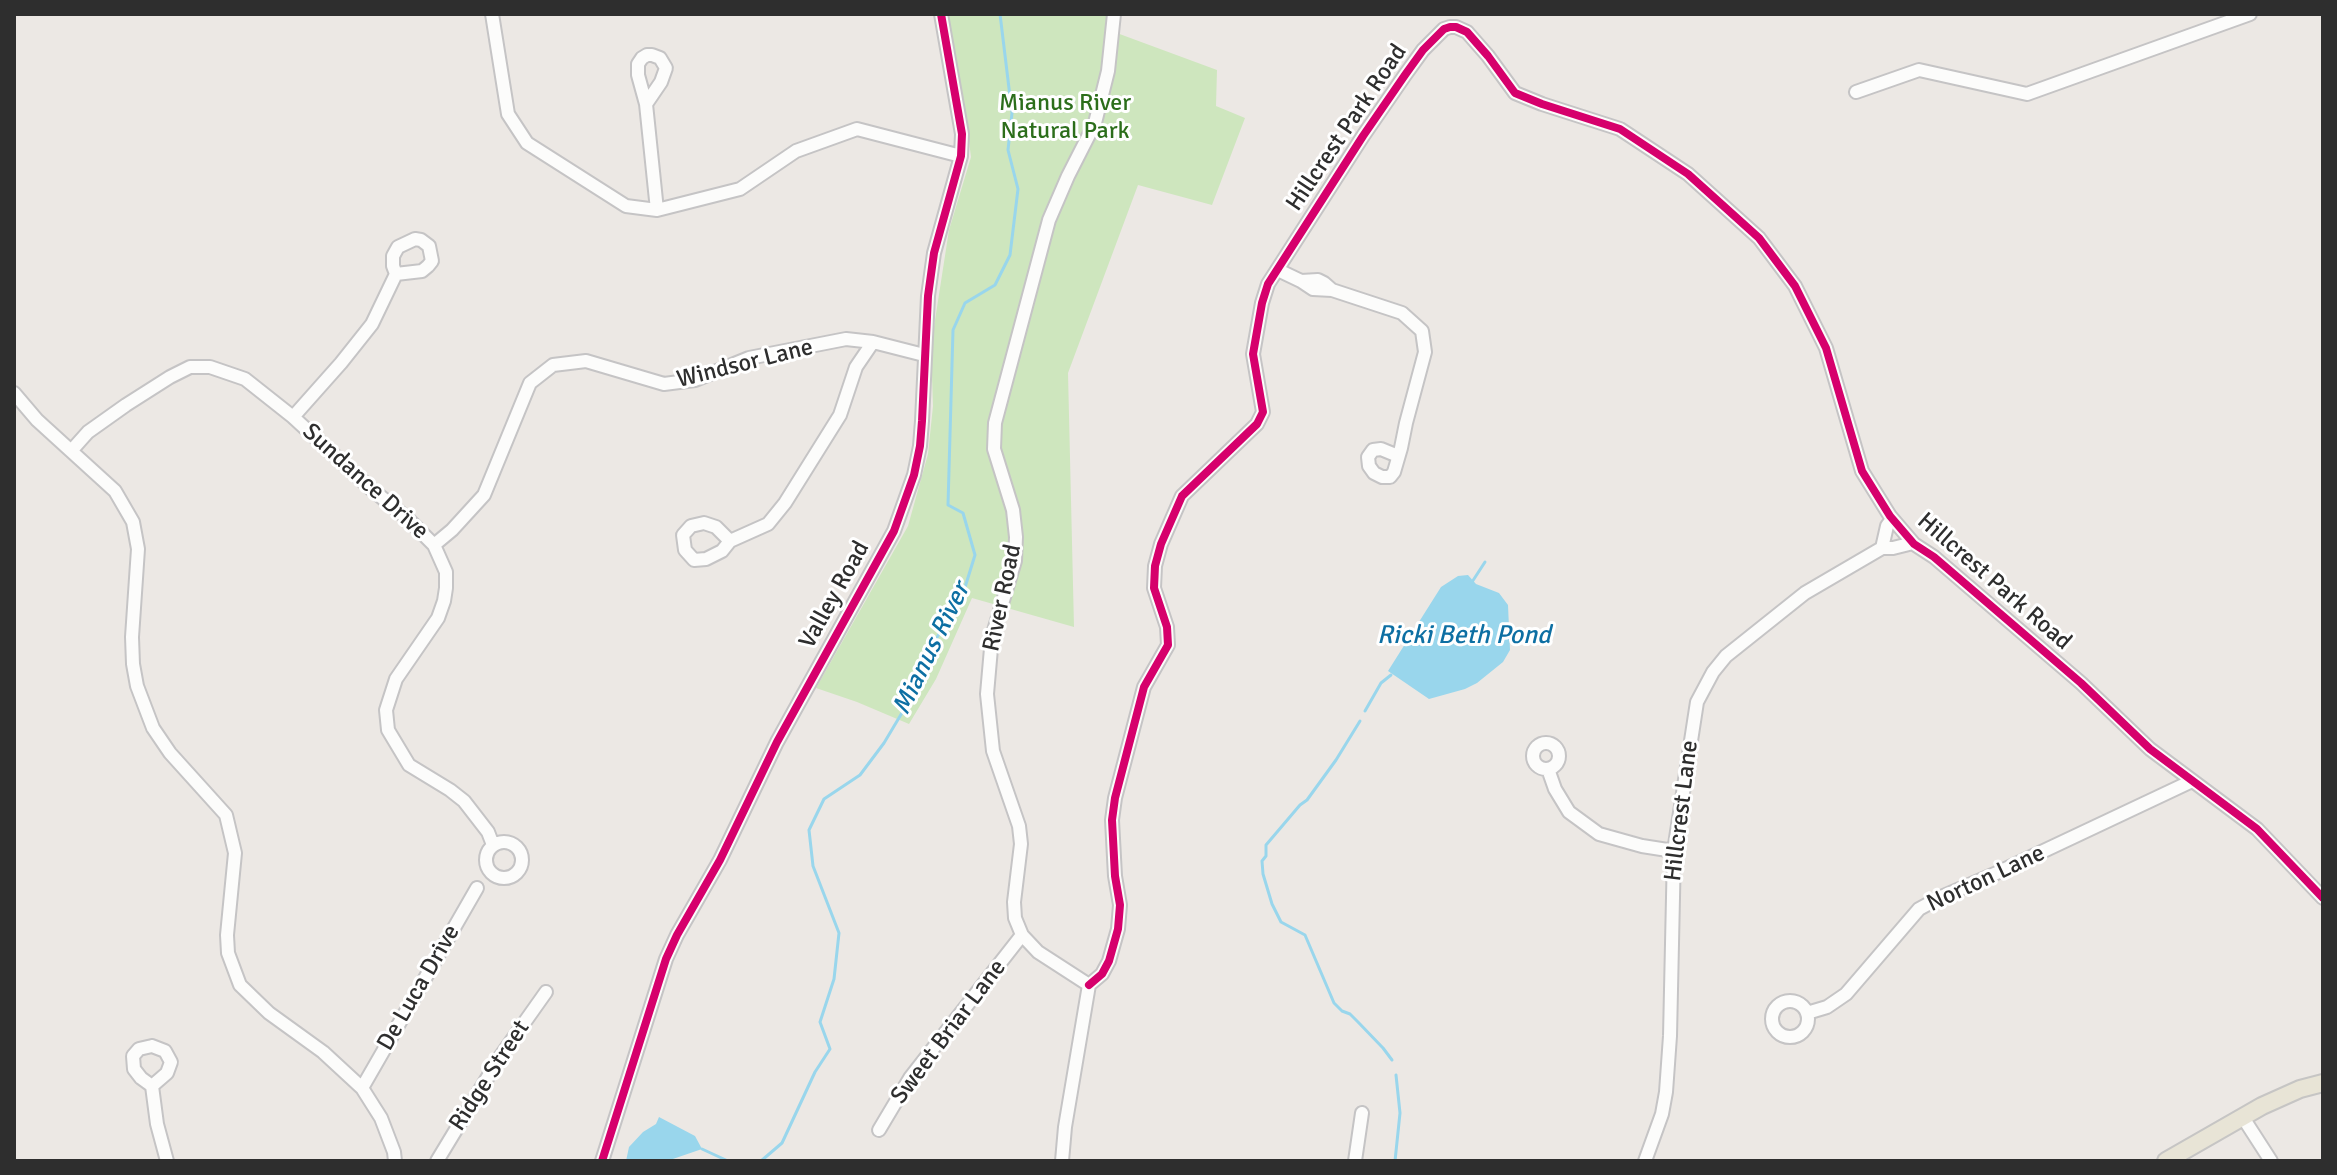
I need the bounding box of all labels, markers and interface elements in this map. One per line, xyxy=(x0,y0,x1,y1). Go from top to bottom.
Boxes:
street label: Hillcrest Park Road xyxy=(1281,39,1413,217)
park label: Mianus River Natural Park xyxy=(999,90,1131,146)
street label: Windsor Lane xyxy=(674,333,816,395)
street label: Sundance Drive xyxy=(296,418,434,546)
street label: Hillcrest Park Road xyxy=(1911,507,2077,657)
street label: Valley Road xyxy=(794,536,876,654)
street label: River Road xyxy=(978,542,1028,654)
water label: Mianus River xyxy=(887,578,977,720)
water label: Ricki Beth Pond xyxy=(1377,620,1551,652)
street label: Hillcrest Lane xyxy=(1659,739,1705,883)
street label: Norton Lane xyxy=(1922,839,2050,919)
street label: De Luca Drive xyxy=(371,920,467,1056)
street label: Sweet Briar Lane xyxy=(885,954,1013,1110)
street label: Ridge Street xyxy=(444,1015,536,1137)

